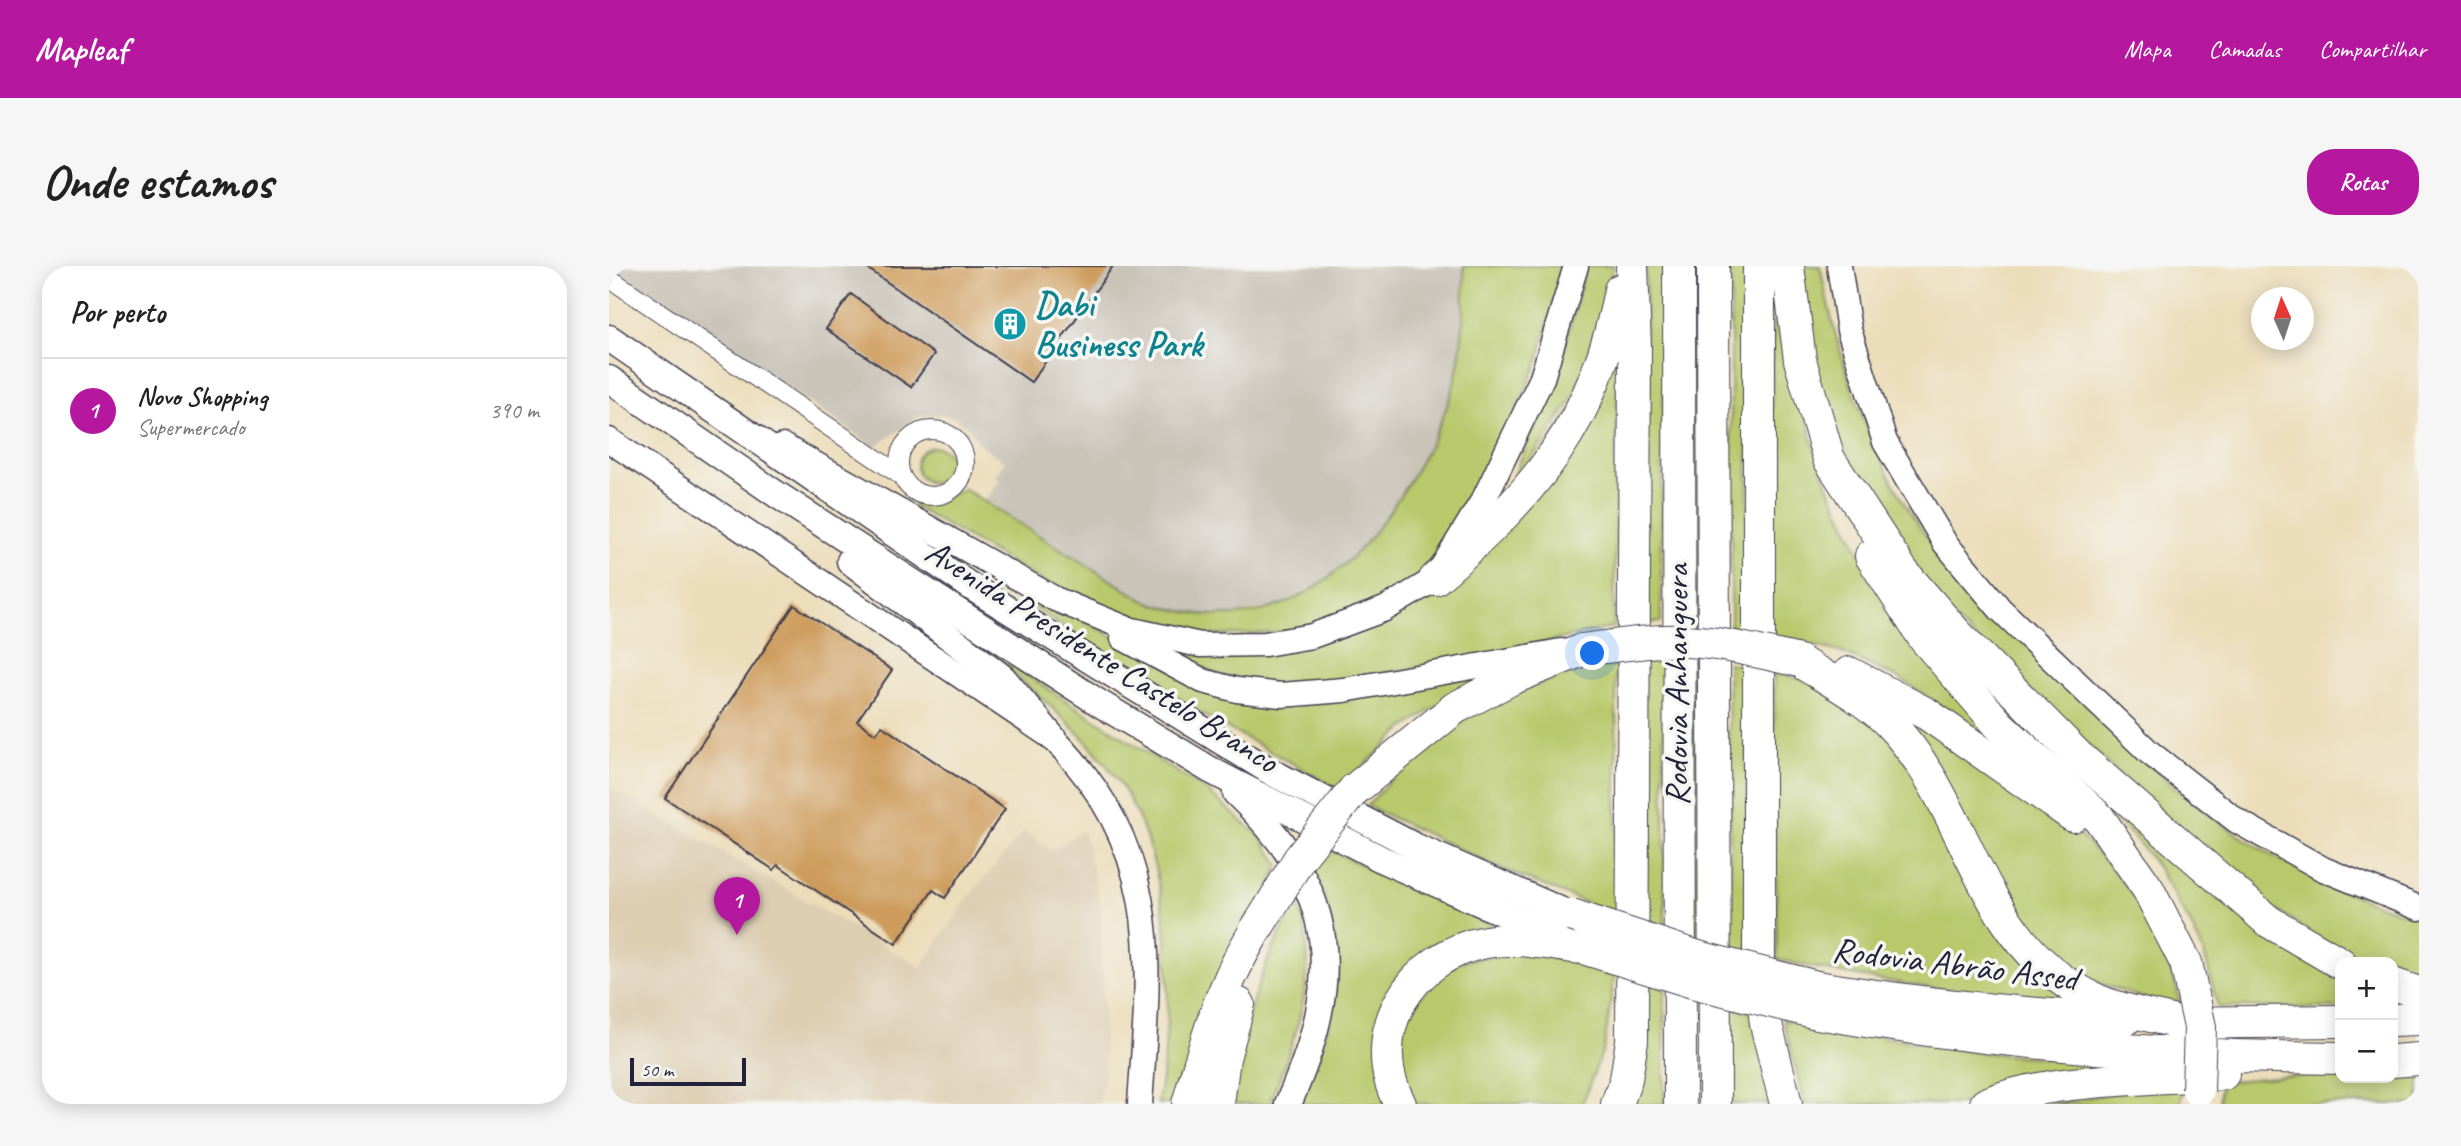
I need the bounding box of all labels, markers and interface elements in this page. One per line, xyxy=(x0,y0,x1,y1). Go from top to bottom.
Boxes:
text: Mapleaf xyxy=(35,28,127,70)
text: Mapa xyxy=(2124,34,2171,64)
text: Camadas xyxy=(2209,34,2281,64)
text: Compartilhar xyxy=(2319,34,2426,64)
button: Rotas xyxy=(2307,149,2419,215)
text: Onde estamos xyxy=(42,151,272,213)
place label: Dabi Business Park xyxy=(1035,282,1205,367)
north arrow xyxy=(2251,287,2314,350)
text: Por perto xyxy=(70,293,165,331)
building icon: Dabi Business Park xyxy=(991,305,1029,343)
text: Novo Shopping xyxy=(137,380,267,413)
text: 1 xyxy=(88,396,98,425)
text: 390 m xyxy=(490,396,539,425)
text: Supermercado xyxy=(137,413,245,442)
street label: Avenida Presidente Castelo Branco xyxy=(917,529,1288,784)
street label: Rodovia Anhanguera xyxy=(1654,562,1699,806)
your location xyxy=(1575,636,1609,670)
pin: 1 xyxy=(714,877,760,935)
street label: Rodovia Abrão Assed xyxy=(1830,927,2085,1002)
map controls xyxy=(2335,957,2398,1083)
button: + xyxy=(2335,957,2398,1020)
button: − xyxy=(2335,1020,2398,1083)
scale bar xyxy=(630,1055,745,1087)
text: 50 m xyxy=(641,1058,673,1082)

